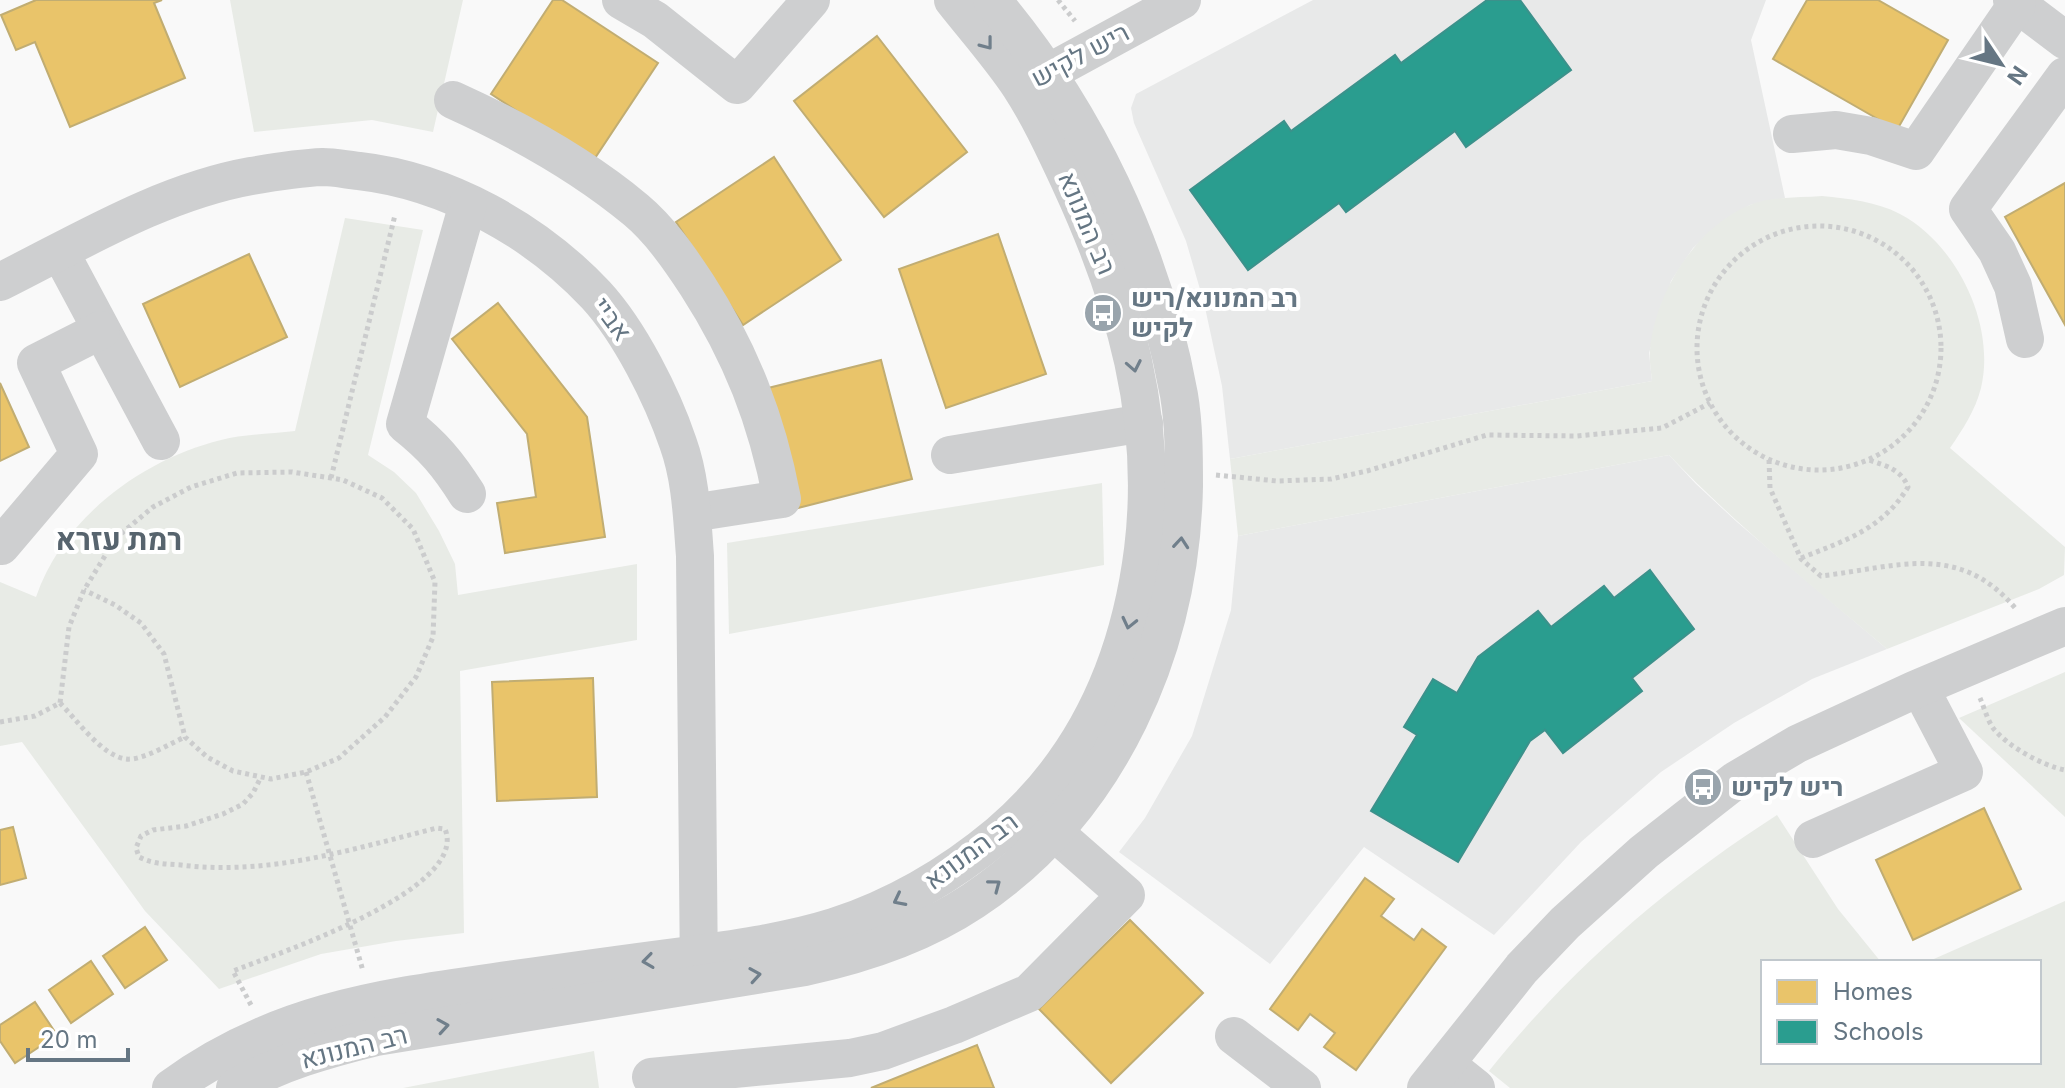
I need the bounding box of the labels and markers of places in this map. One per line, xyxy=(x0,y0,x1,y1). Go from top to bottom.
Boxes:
place label: רב המנונא/ריש לקיש xyxy=(1131,282,1298,343)
bus stop icon: רב המנונא/ריש לקיש xyxy=(1082,292,1124,334)
bus stop icon: ריש לקיש xyxy=(1682,766,1724,808)
place label: ריש לקיש xyxy=(1731,771,1843,802)

